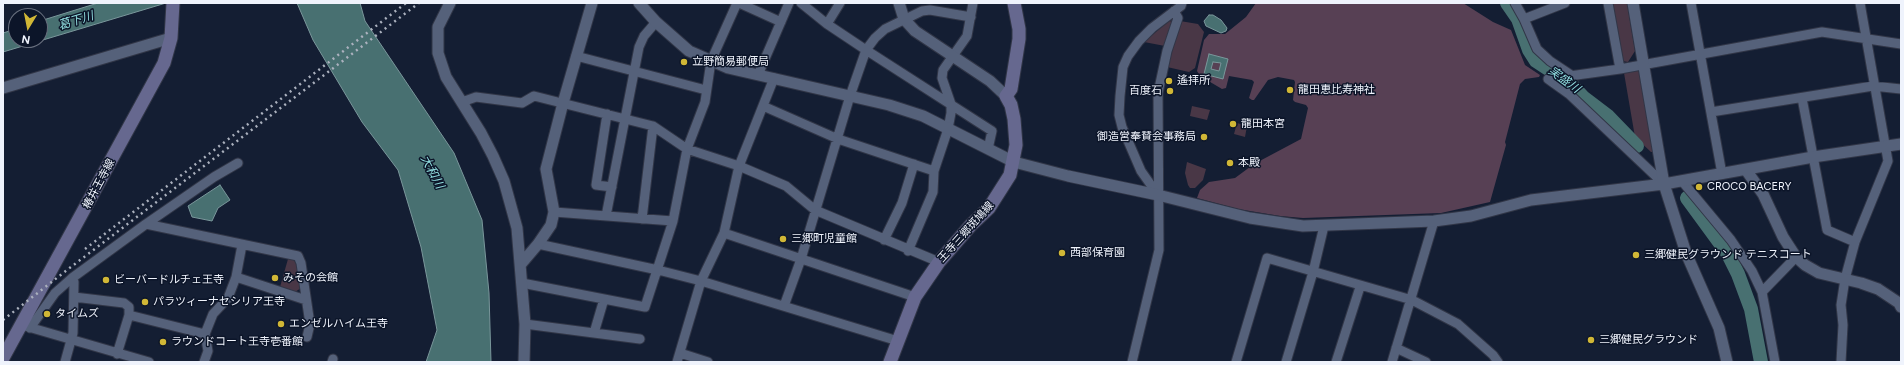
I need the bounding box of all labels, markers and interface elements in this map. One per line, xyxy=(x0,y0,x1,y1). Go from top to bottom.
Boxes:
north arrow xyxy=(8,8,48,48)
water label: 葛下川 xyxy=(57,9,95,33)
text: N xyxy=(21,32,31,46)
place label: 立野簡易郵便局 xyxy=(692,55,769,69)
marker: 立野簡易郵便局 xyxy=(679,57,689,67)
water label: 実盛川 xyxy=(1545,64,1583,96)
place label: 遙拝所 xyxy=(1177,74,1210,88)
marker: 遙拝所 xyxy=(1164,76,1174,86)
place label: 龍田恵比寿神社 xyxy=(1298,83,1375,97)
place label: 百度石 xyxy=(1129,84,1162,98)
marker: 龍田恵比寿神社 xyxy=(1285,85,1295,95)
marker: 百度石 xyxy=(1165,86,1175,96)
place label: 龍田本宮 xyxy=(1241,117,1285,131)
marker: 龍田本宮 xyxy=(1228,119,1238,129)
place label: 御造営奉賛会事務局 xyxy=(1097,130,1196,144)
marker: 御造営奉賛会事務局 xyxy=(1199,132,1209,142)
water label: 大和川 xyxy=(417,153,447,191)
place label: 本殿 xyxy=(1238,156,1260,170)
street label: 椿井王寺線 xyxy=(80,157,118,211)
marker: 本殿 xyxy=(1225,158,1235,168)
place label: CROCO BACERY xyxy=(1707,180,1791,194)
marker: CROCO BACERY xyxy=(1694,182,1704,192)
street label: 王寺三郷斑鳩線 xyxy=(935,199,997,265)
place label: 三郷町児童館 xyxy=(791,232,857,246)
marker: 三郷町児童館 xyxy=(778,234,788,244)
place label: 西部保育園 xyxy=(1070,246,1125,260)
marker: 西部保育園 xyxy=(1057,248,1067,258)
place label: 三郷健民グラウンド テニスコート xyxy=(1644,248,1812,262)
marker: 三郷健民グラウンド テニスコート xyxy=(1631,250,1641,260)
place label: みその会館 xyxy=(283,271,338,285)
place label: ビーバードルチェ王寺 xyxy=(114,273,224,287)
marker: みその会館 xyxy=(270,273,280,283)
marker: ビーバードルチェ王寺 xyxy=(101,275,111,285)
place label: パラツィーナセシリア王寺 xyxy=(153,295,285,309)
marker: パラツィーナセシリア王寺 xyxy=(140,297,150,307)
place label: タイムズ xyxy=(55,307,99,321)
marker: タイムズ xyxy=(42,309,52,319)
place label: エンゼルハイム王寺 xyxy=(289,317,388,331)
marker: エンゼルハイム王寺 xyxy=(276,319,286,329)
place label: 三郷健民グラウンド xyxy=(1599,333,1698,347)
place label: ラウンドコート王寺壱番館 xyxy=(171,335,303,349)
marker: 三郷健民グラウンド xyxy=(1586,335,1596,345)
marker: ラウンドコート王寺壱番館 xyxy=(158,337,168,347)

